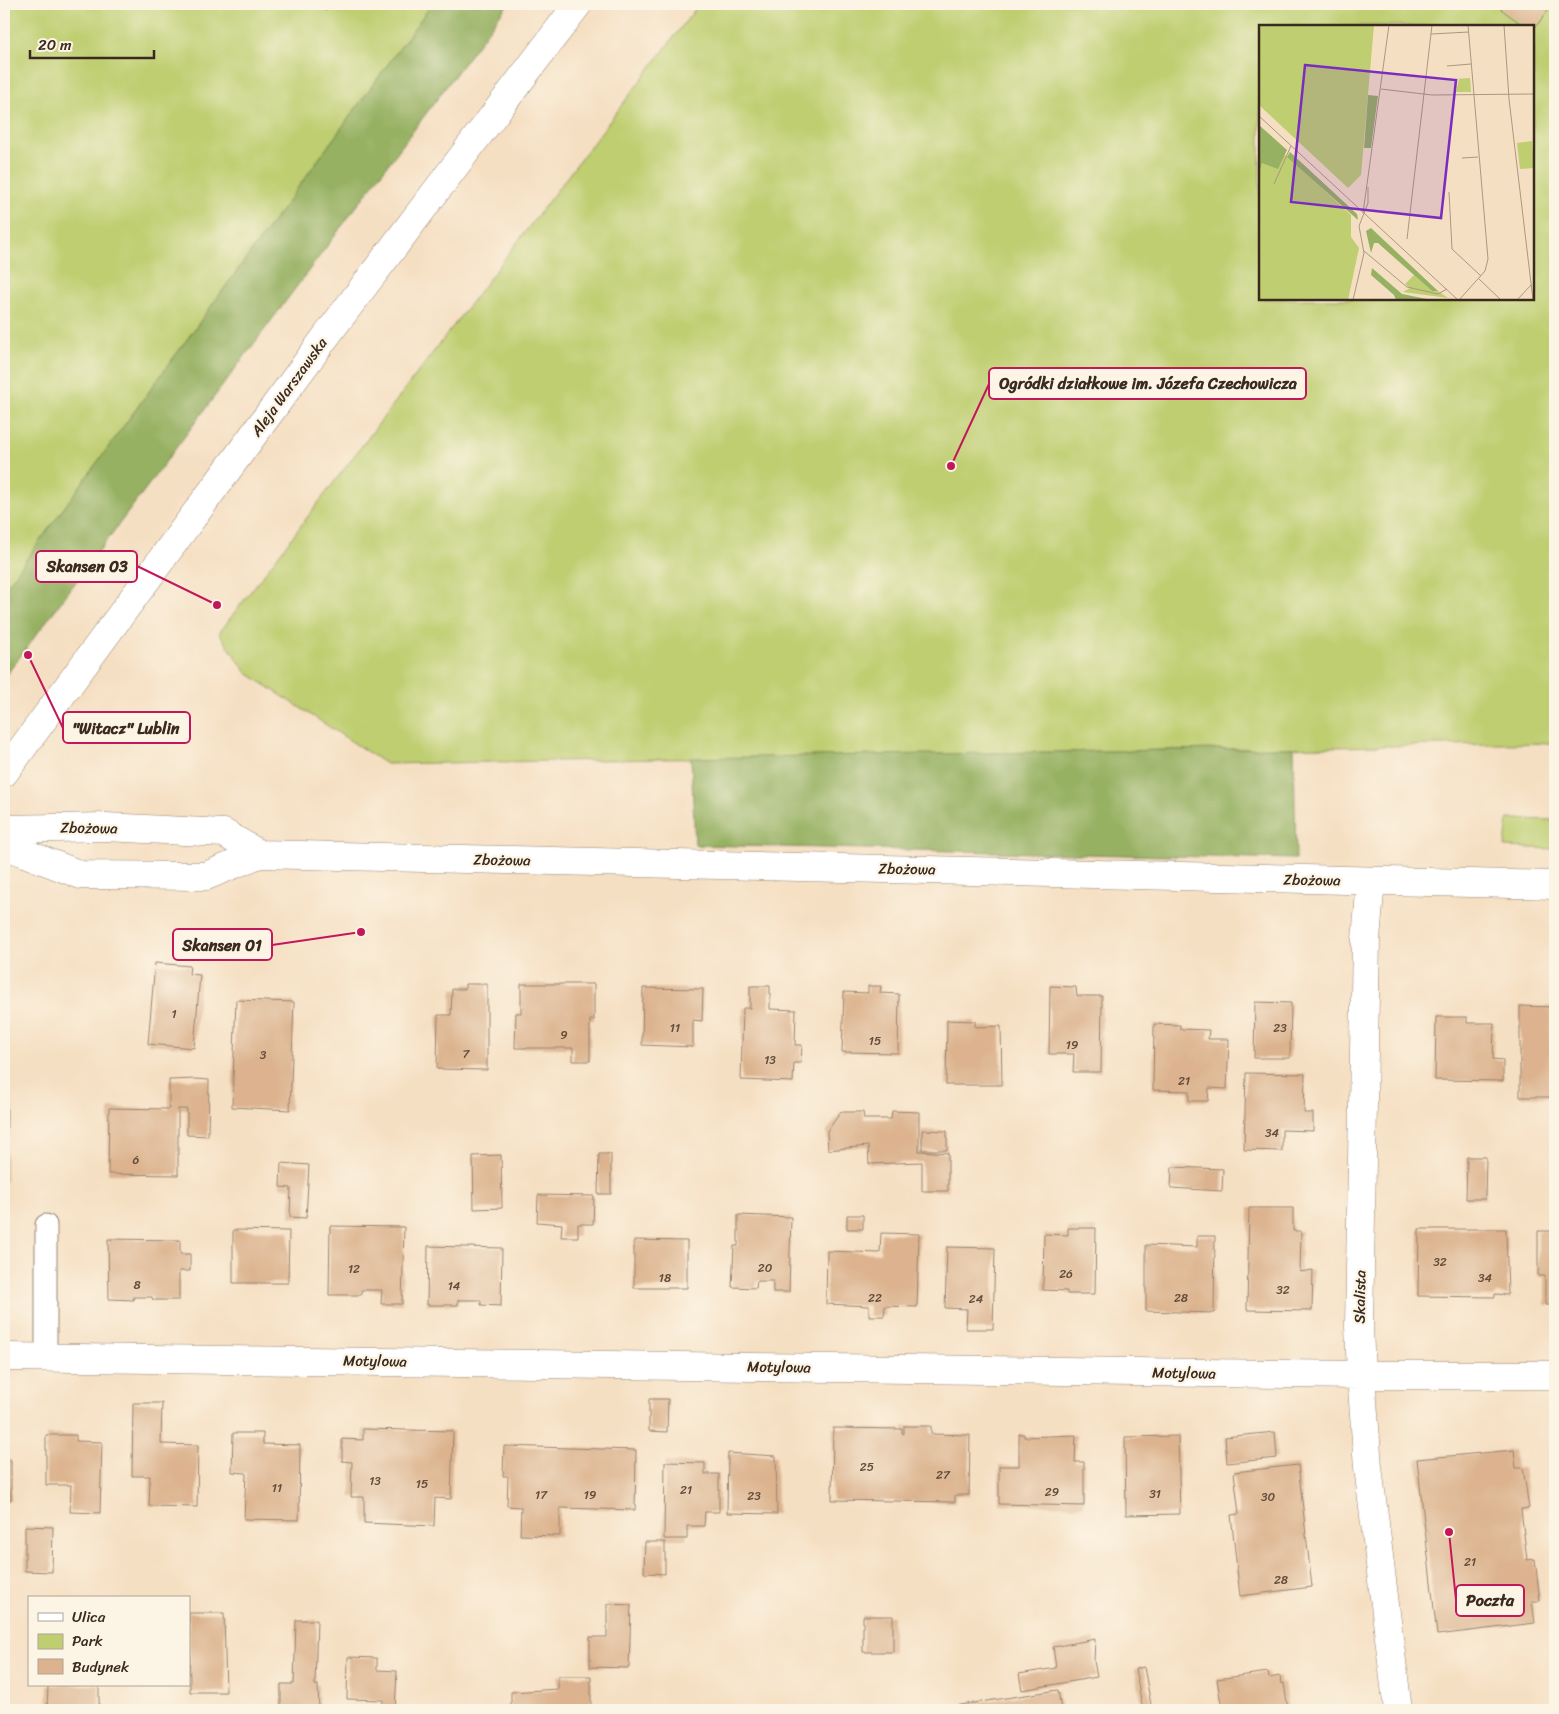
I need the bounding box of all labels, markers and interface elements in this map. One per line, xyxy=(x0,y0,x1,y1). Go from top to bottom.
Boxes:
inset map xyxy=(1259,25,1534,300)
scale bar xyxy=(30,28,154,60)
text: 20 m xyxy=(38,32,72,58)
street label: Aleja Warszawska xyxy=(243,331,334,443)
callout: Ogródki działkowe im. Józefa Czechowicza xyxy=(989,368,1306,399)
text: Ogródki działkowe im. Józefa Czechowicza xyxy=(998,369,1298,398)
callout: Skansen 03 xyxy=(36,551,137,582)
text: Skansen 03 xyxy=(45,552,128,581)
callout: "Witacz" Lublin xyxy=(63,712,190,743)
text: "Witacz" Lublin xyxy=(72,714,180,743)
street label: Zbożowa xyxy=(60,815,118,842)
street label: Zbożowa xyxy=(473,847,531,874)
street label: Zbożowa xyxy=(878,856,936,883)
street label: Zbożowa xyxy=(1283,867,1341,894)
callout: Skansen 01 xyxy=(173,929,272,960)
text: Skansen 01 xyxy=(181,931,262,960)
house number: 1 xyxy=(171,1003,177,1025)
house number: 11 xyxy=(670,1017,680,1039)
house number: 23 xyxy=(1273,1017,1287,1039)
house number: 9 xyxy=(560,1024,568,1046)
house number: 15 xyxy=(869,1030,881,1052)
house number: 19 xyxy=(1066,1034,1078,1056)
house number: 7 xyxy=(463,1043,471,1065)
house number: 3 xyxy=(260,1044,267,1066)
house number: 13 xyxy=(764,1049,776,1071)
house number: 21 xyxy=(1178,1070,1190,1092)
house number: 34 xyxy=(1265,1122,1280,1144)
house number: 6 xyxy=(133,1149,140,1171)
house number: 32 xyxy=(1433,1251,1447,1273)
house number: 20 xyxy=(758,1257,773,1279)
house number: 12 xyxy=(348,1258,360,1280)
house number: 26 xyxy=(1059,1263,1073,1285)
house number: 18 xyxy=(659,1267,671,1289)
house number: 34 xyxy=(1478,1267,1493,1289)
street label: Skalista xyxy=(1347,1270,1373,1324)
house number: 8 xyxy=(133,1274,141,1296)
house number: 14 xyxy=(448,1275,461,1297)
house number: 32 xyxy=(1276,1279,1290,1301)
house number: 22 xyxy=(868,1287,882,1309)
house number: 28 xyxy=(1174,1287,1188,1309)
house number: 24 xyxy=(969,1288,984,1310)
street label: Motylowa xyxy=(343,1347,408,1375)
street label: Motylowa xyxy=(747,1353,812,1381)
street label: Motylowa xyxy=(1152,1359,1217,1387)
house number: 25 xyxy=(860,1456,874,1478)
house number: 27 xyxy=(936,1464,951,1486)
house number: 13 xyxy=(369,1470,381,1492)
house number: 15 xyxy=(416,1473,428,1495)
house number: 11 xyxy=(272,1477,282,1499)
house number: 21 xyxy=(680,1479,692,1501)
house number: 29 xyxy=(1045,1481,1059,1503)
house number: 31 xyxy=(1149,1483,1161,1505)
house number: 17 xyxy=(535,1484,548,1506)
house number: 19 xyxy=(584,1484,596,1506)
house number: 23 xyxy=(747,1485,761,1507)
house number: 30 xyxy=(1261,1486,1275,1508)
house number: 21 xyxy=(1464,1551,1476,1573)
house number: 28 xyxy=(1274,1569,1288,1591)
callout: Poczta xyxy=(1456,1585,1524,1616)
text: Poczta xyxy=(1466,1586,1515,1615)
legend xyxy=(28,1596,190,1686)
text: Ulica xyxy=(72,1604,106,1630)
text: Park xyxy=(72,1628,103,1654)
text: Budynek xyxy=(72,1654,130,1680)

